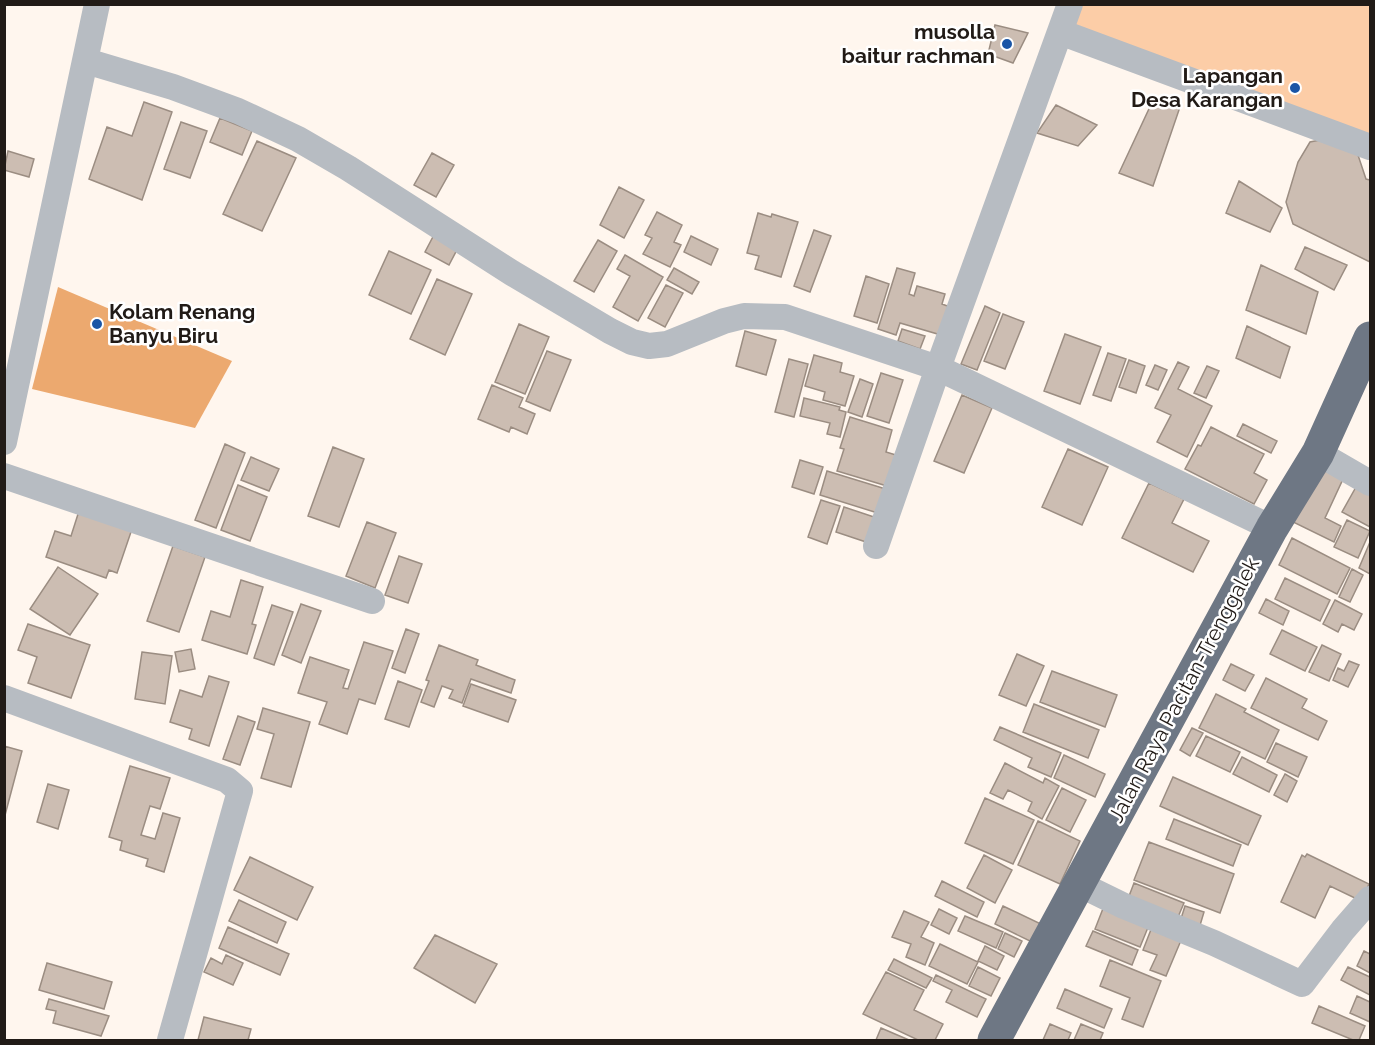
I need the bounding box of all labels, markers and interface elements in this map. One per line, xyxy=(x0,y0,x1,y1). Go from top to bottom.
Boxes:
place label: musolla baitur rachman xyxy=(842,19,995,68)
marker: musolla baitur rachman xyxy=(1000,37,1014,51)
place label: Lapangan Desa Karangan xyxy=(1131,63,1283,112)
marker: Lapangan Desa Karangan xyxy=(1288,81,1302,95)
place label: Kolam Renang Banyu Biru xyxy=(109,299,255,348)
marker: Kolam Renang Banyu Biru xyxy=(90,317,104,331)
street label: Jalan Raya Pacitan-Trenggalek xyxy=(1103,553,1264,827)

